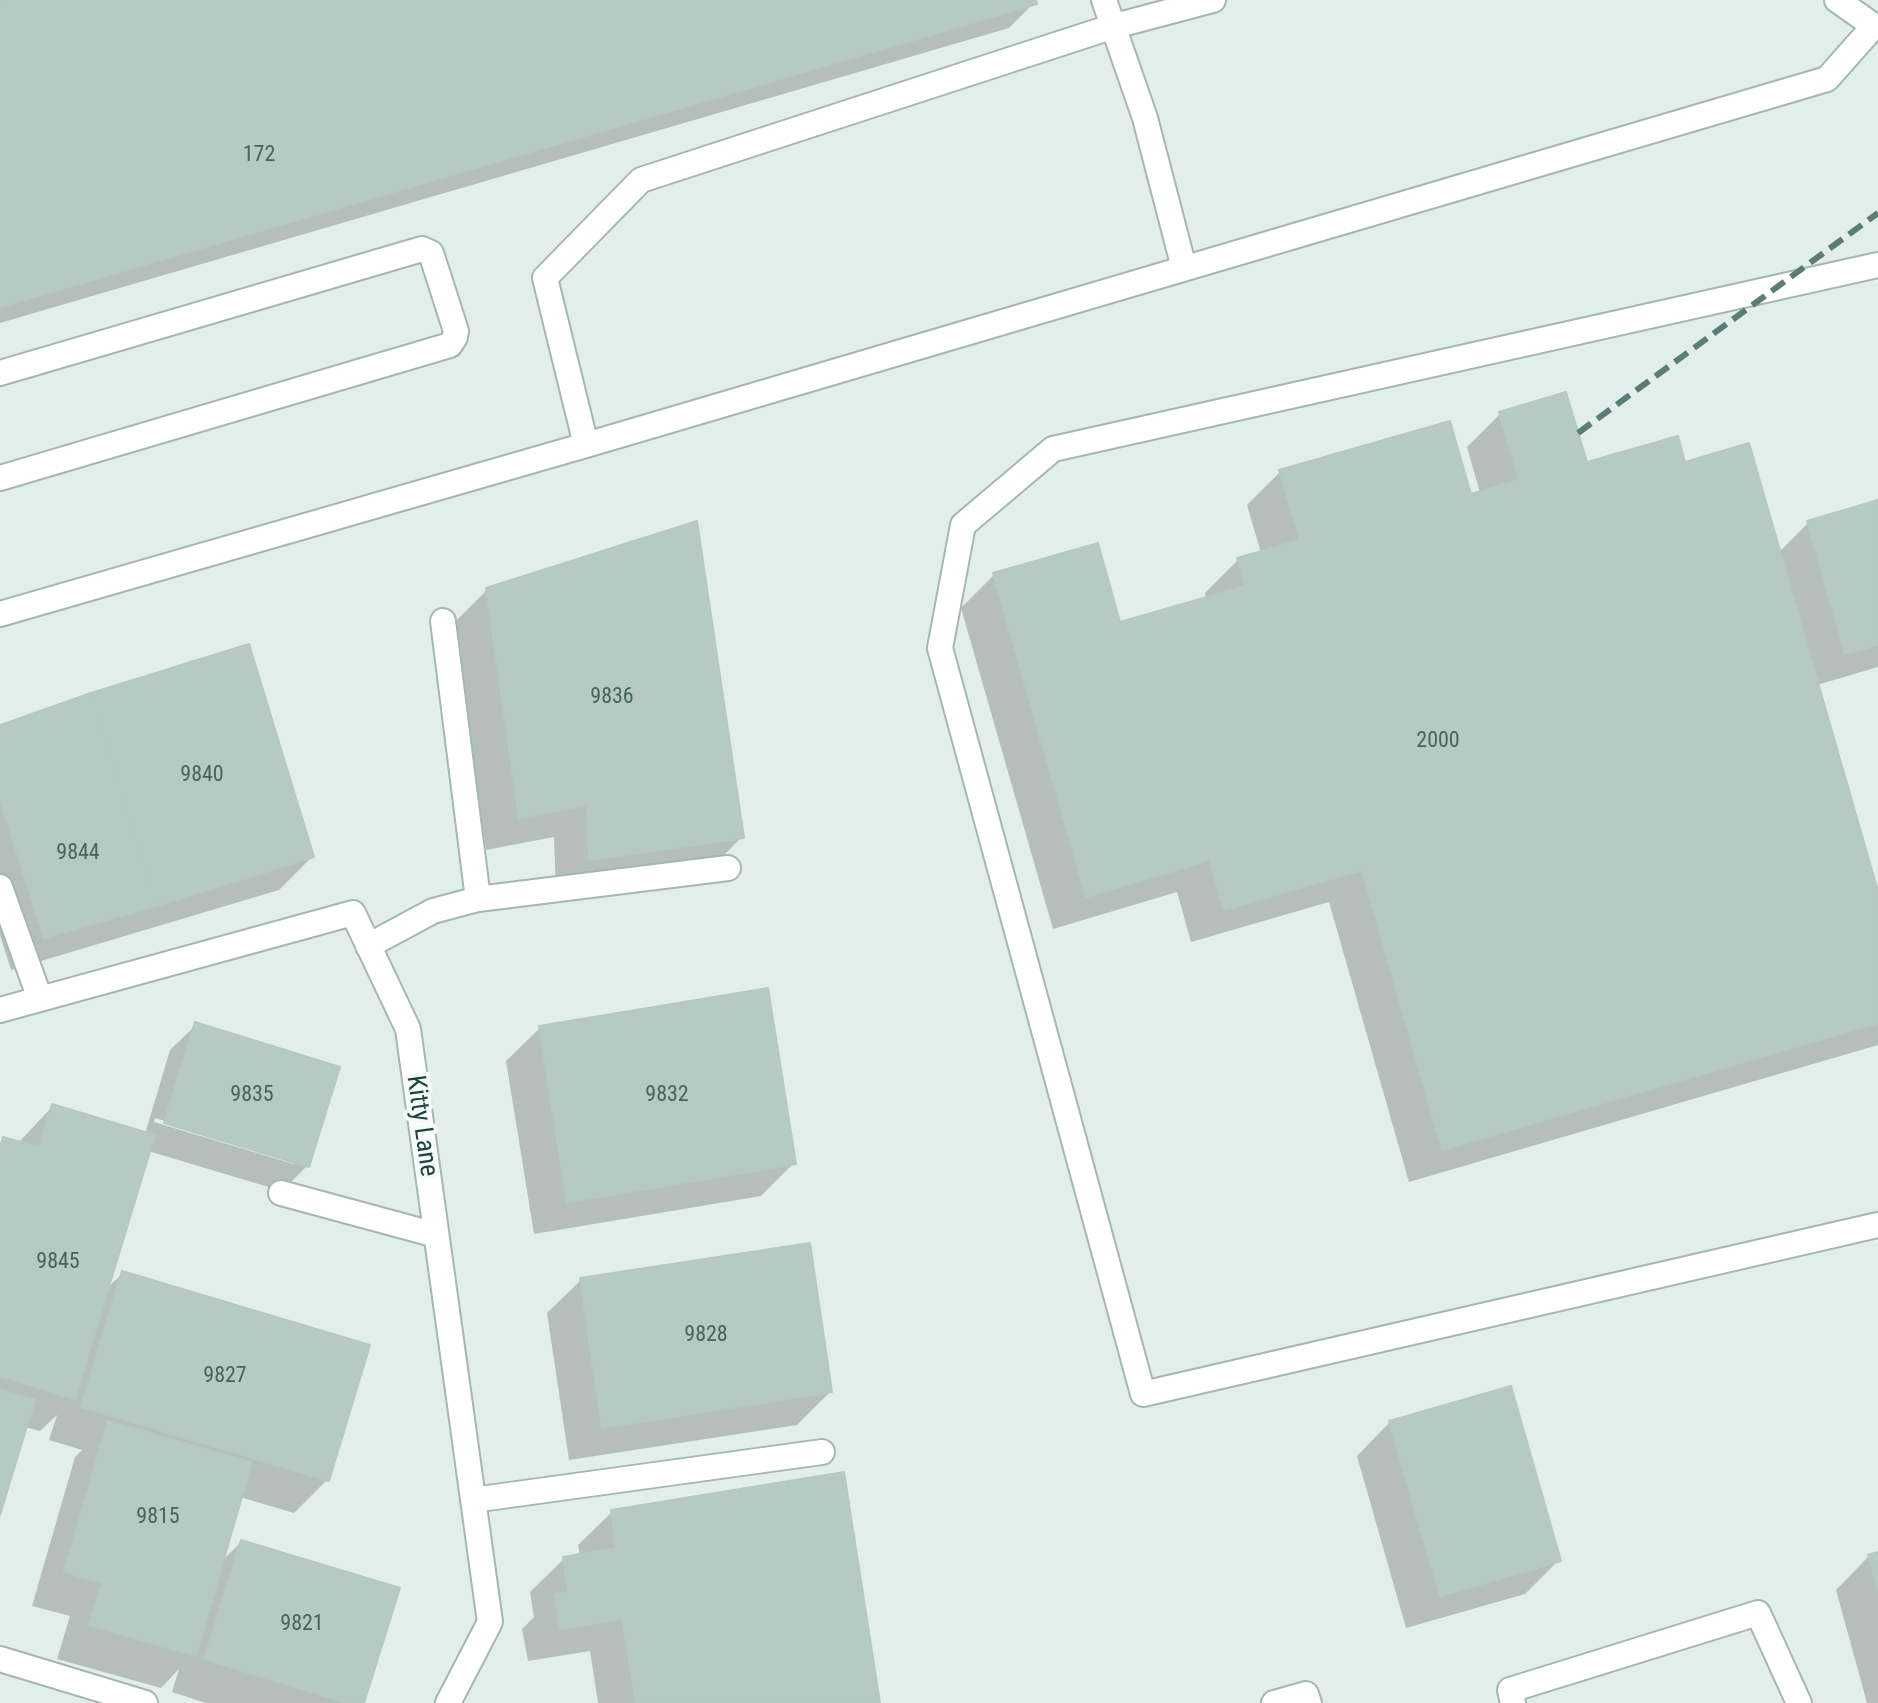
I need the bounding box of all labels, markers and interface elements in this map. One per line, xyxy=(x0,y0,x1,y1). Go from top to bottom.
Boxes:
house number: 172 xyxy=(243,142,275,168)
house number: 9836 xyxy=(590,684,634,710)
house number: 2000 xyxy=(1416,728,1460,754)
house number: 9840 xyxy=(180,762,224,788)
house number: 9844 xyxy=(56,840,100,866)
street label: Kitty Lane xyxy=(398,1073,444,1179)
house number: 9835 xyxy=(230,1082,274,1108)
house number: 9832 xyxy=(645,1082,689,1108)
house number: 9845 xyxy=(36,1249,80,1275)
house number: 9828 xyxy=(684,1322,728,1348)
house number: 9827 xyxy=(203,1363,247,1389)
house number: 9815 xyxy=(136,1504,180,1530)
house number: 9821 xyxy=(280,1611,324,1637)

